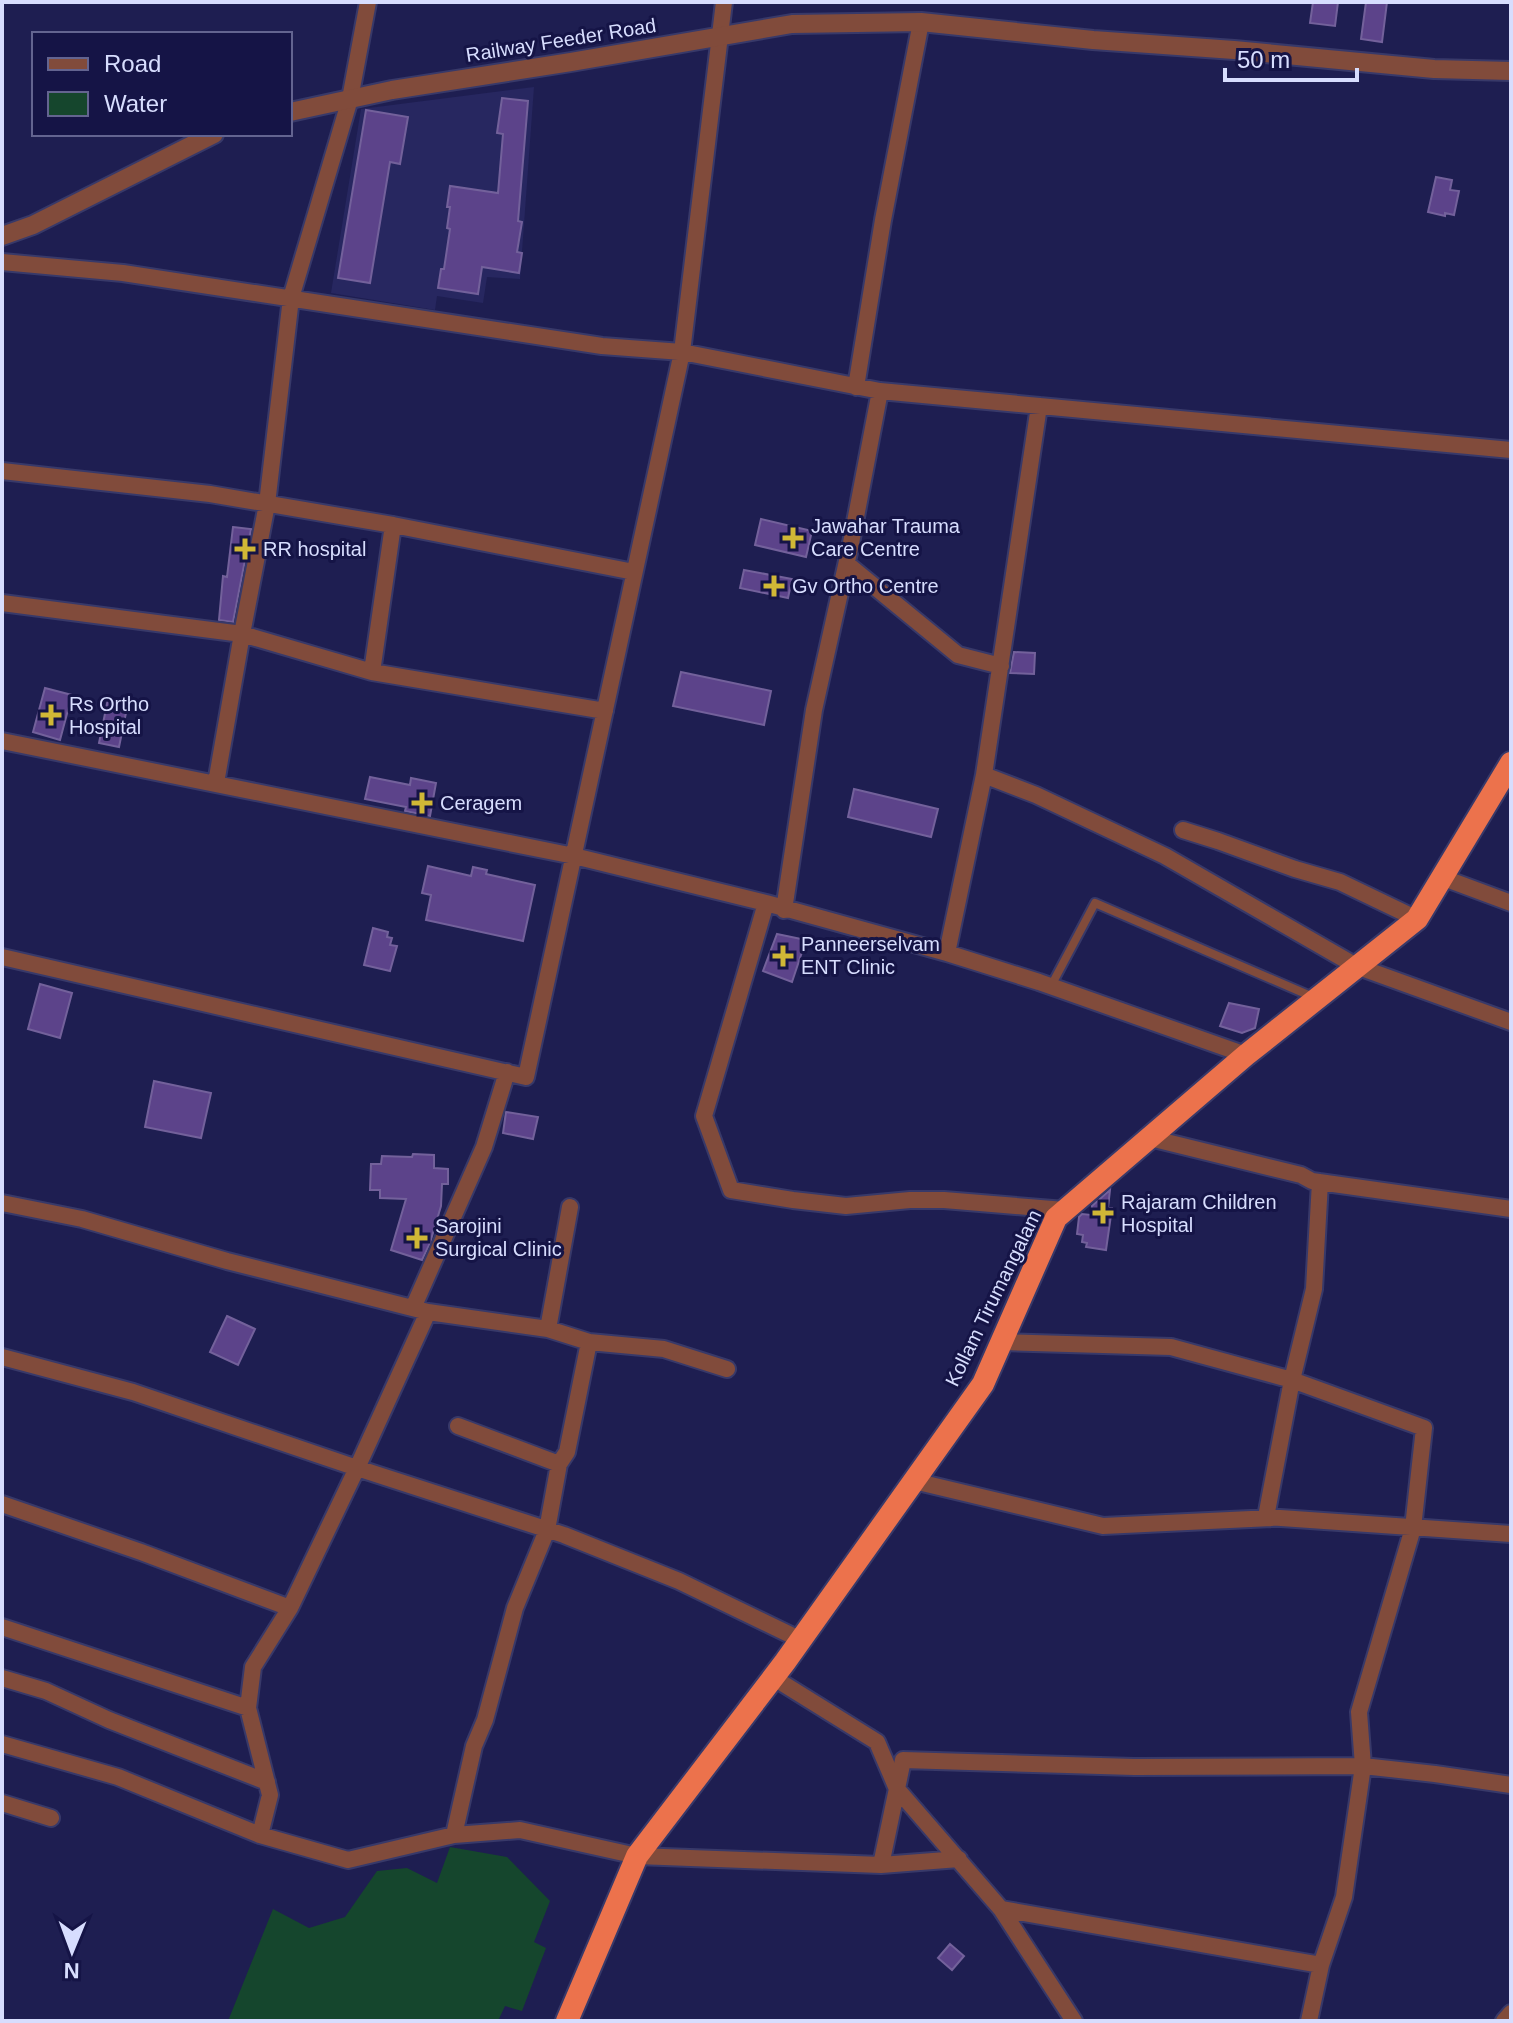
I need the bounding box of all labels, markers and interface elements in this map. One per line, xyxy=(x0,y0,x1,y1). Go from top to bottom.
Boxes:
street label: Railway Feeder Road xyxy=(464,14,658,66)
legend xyxy=(32,32,292,136)
scale bar xyxy=(1225,32,1357,82)
text: 50 m xyxy=(1237,46,1290,73)
text: Road xyxy=(104,50,161,77)
text: Water xyxy=(104,90,167,117)
place label: Jawahar Trauma Care Centre xyxy=(811,515,961,560)
marker: Jawahar Trauma Care Centre xyxy=(782,527,804,549)
marker: RR hospital xyxy=(234,538,256,560)
place label: RR hospital xyxy=(263,538,366,560)
marker: Gv Ortho Centre xyxy=(763,575,785,597)
place label: Gv Ortho Centre xyxy=(792,575,939,597)
place label: Rs Ortho Hospital xyxy=(69,693,149,738)
marker: Rs Ortho Hospital xyxy=(40,704,62,726)
marker: Ceragem xyxy=(411,792,433,814)
place label: Ceragem xyxy=(440,792,522,814)
place label: Panneerselvam ENT Clinic xyxy=(801,933,940,978)
marker: Panneerselvam ENT Clinic xyxy=(772,945,794,967)
place label: Rajaram Children Hospital xyxy=(1121,1191,1277,1236)
marker: Rajaram Children Hospital xyxy=(1092,1202,1114,1224)
street label: Kollam Tirumangalam xyxy=(941,1206,1045,1390)
place label: Sarojini Surgical Clinic xyxy=(435,1215,562,1260)
marker: Sarojini Surgical Clinic xyxy=(406,1227,428,1249)
north arrow xyxy=(32,1911,112,1991)
text: N xyxy=(63,1958,80,1983)

